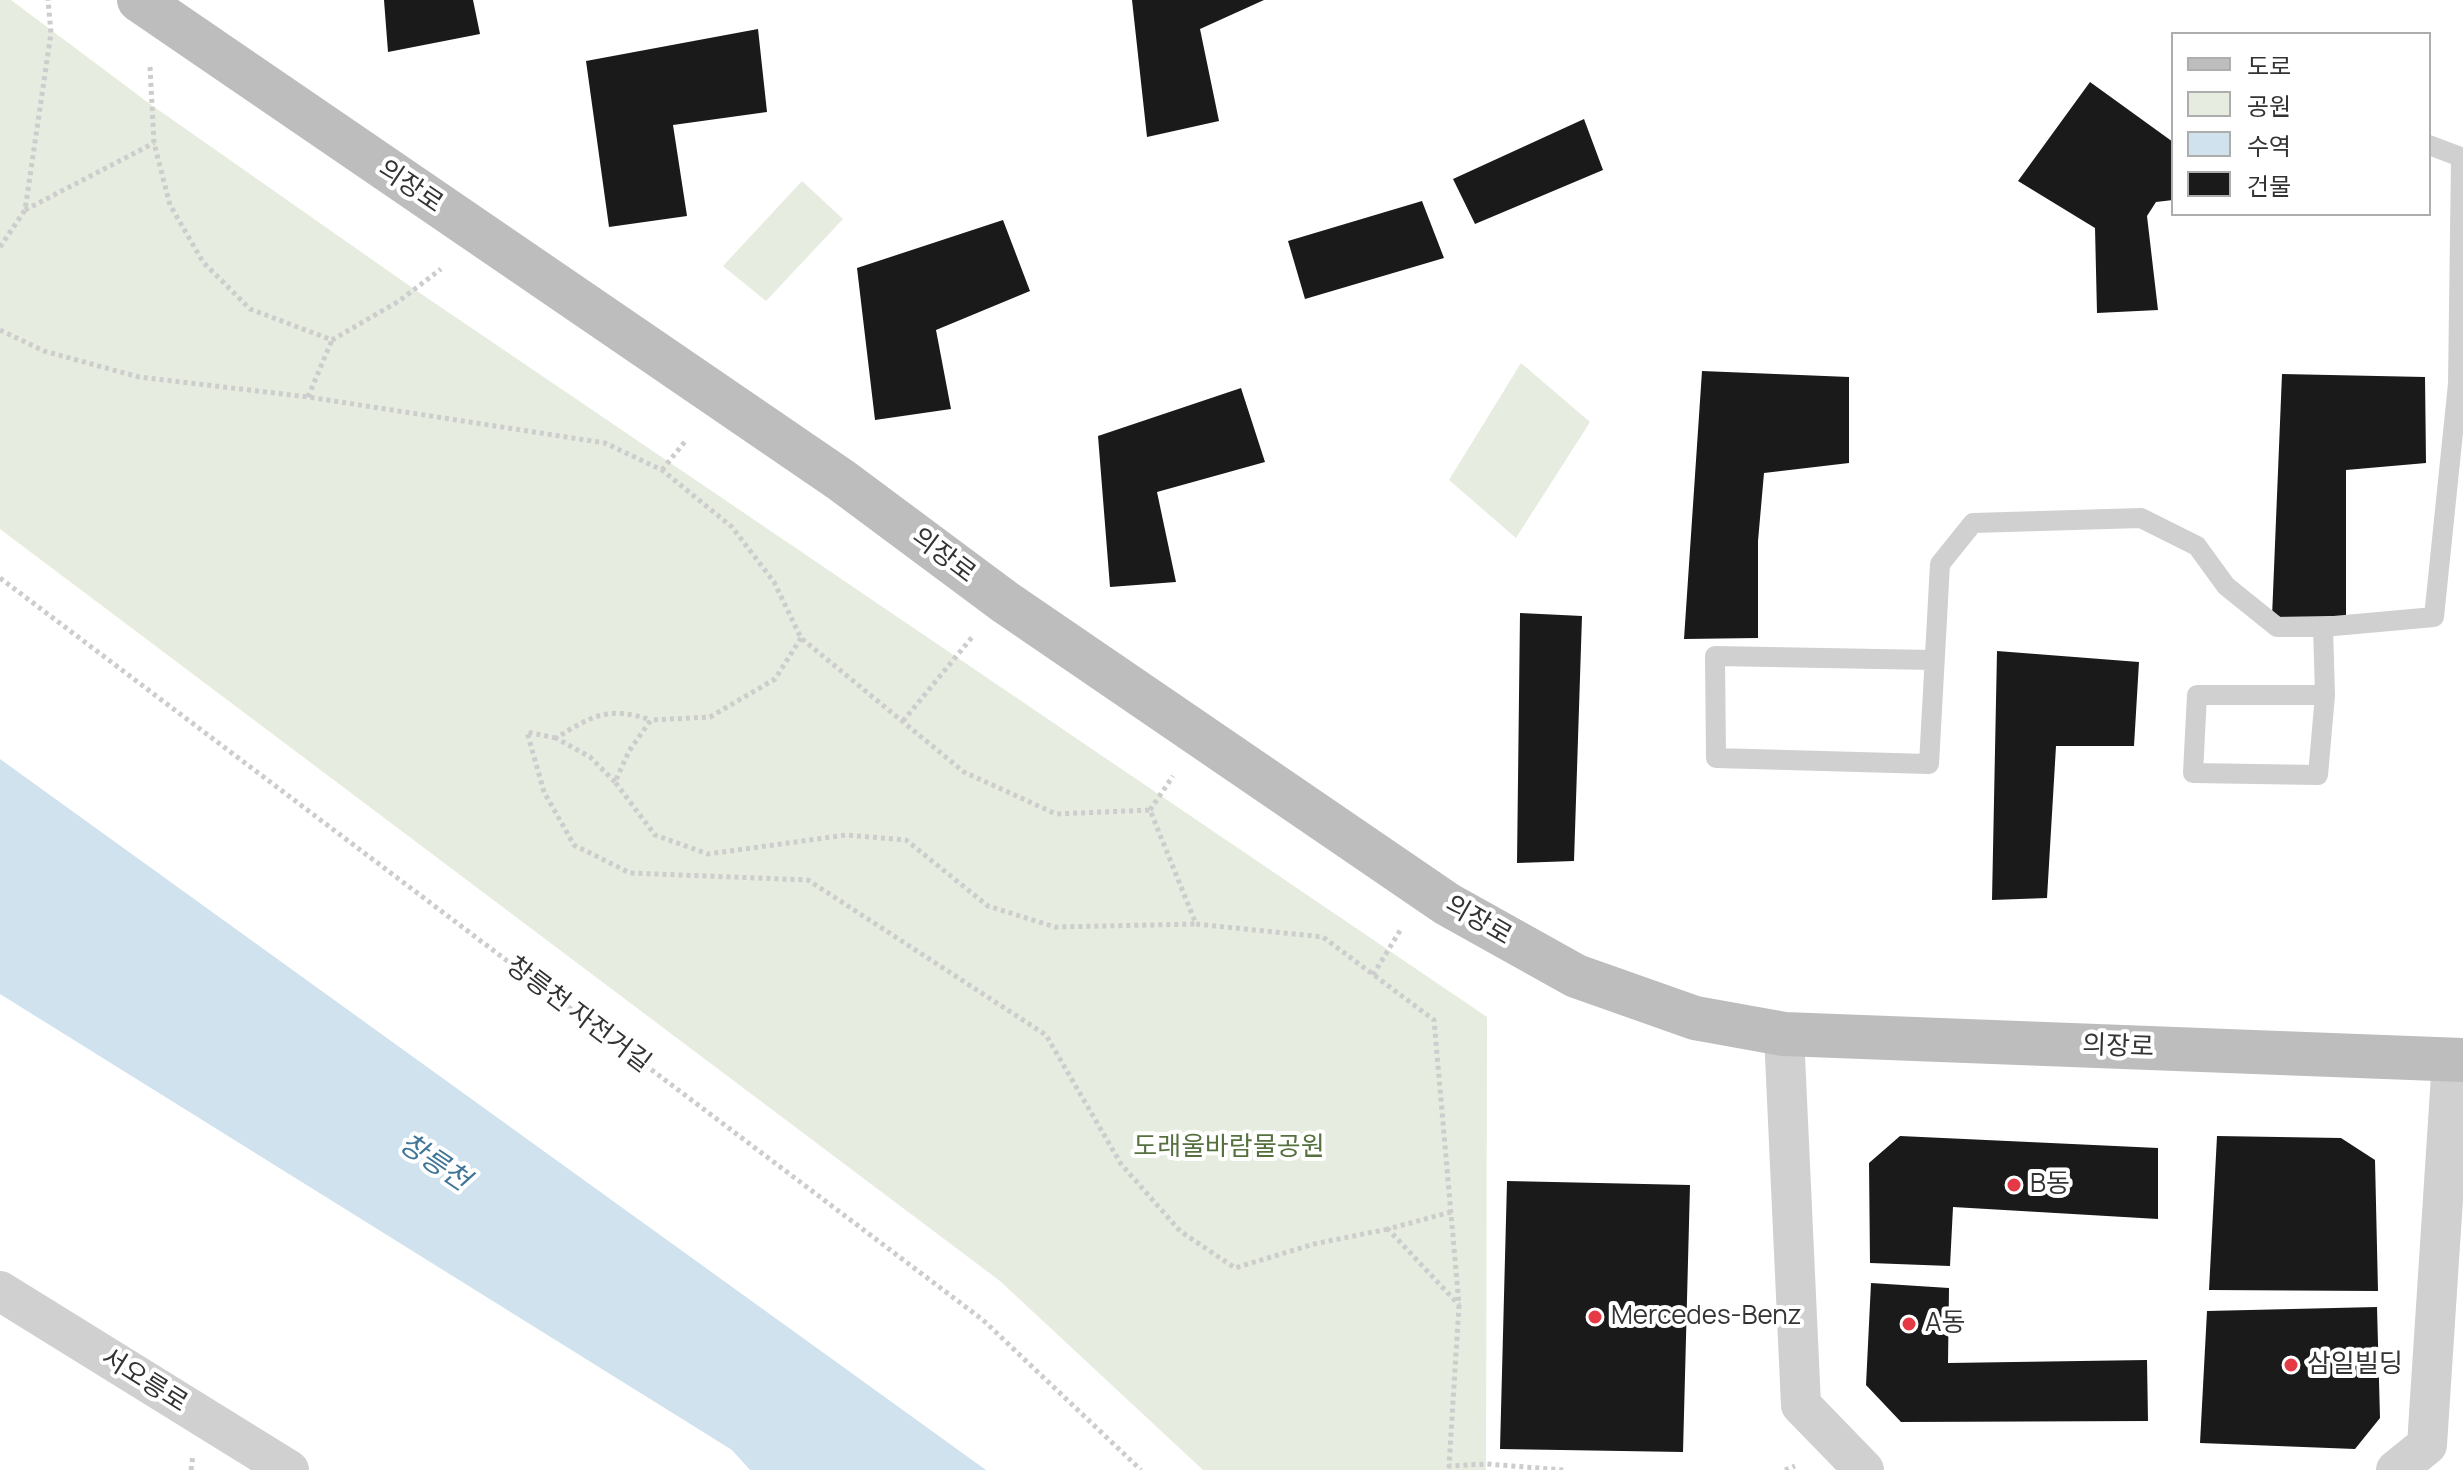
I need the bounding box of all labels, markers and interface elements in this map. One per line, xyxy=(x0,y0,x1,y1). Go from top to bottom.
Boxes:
legend xyxy=(2171,32,2431,216)
text: 도로 xyxy=(2247,49,2291,82)
text: 공원 xyxy=(2247,89,2291,122)
text: 수역 xyxy=(2247,129,2291,162)
street label: 의장로 xyxy=(372,154,448,220)
text: 건물 xyxy=(2247,169,2291,202)
street label: 의장로 xyxy=(905,522,981,590)
street label: 의장로 xyxy=(1439,890,1517,952)
street label: 창릉천 자전거길 xyxy=(500,951,656,1079)
street label: 의장로 xyxy=(2082,1030,2154,1064)
water label: 창릉천 xyxy=(393,1127,475,1199)
park label: 도래울바람물공원 xyxy=(1133,1132,1325,1164)
place label: B동 xyxy=(2030,1169,2070,1201)
marker: B동 xyxy=(2005,1176,2023,1194)
place label: Mercedes-Benz xyxy=(1611,1301,1801,1333)
marker: Mercedes-Benz xyxy=(1586,1308,1604,1326)
place label: A동 xyxy=(1925,1308,1965,1340)
marker: A동 xyxy=(1900,1315,1918,1333)
street label: 서오릉로 xyxy=(95,1342,193,1420)
place label: 삼일빌딩 xyxy=(2307,1349,2403,1381)
marker: 삼일빌딩 xyxy=(2282,1356,2300,1374)

